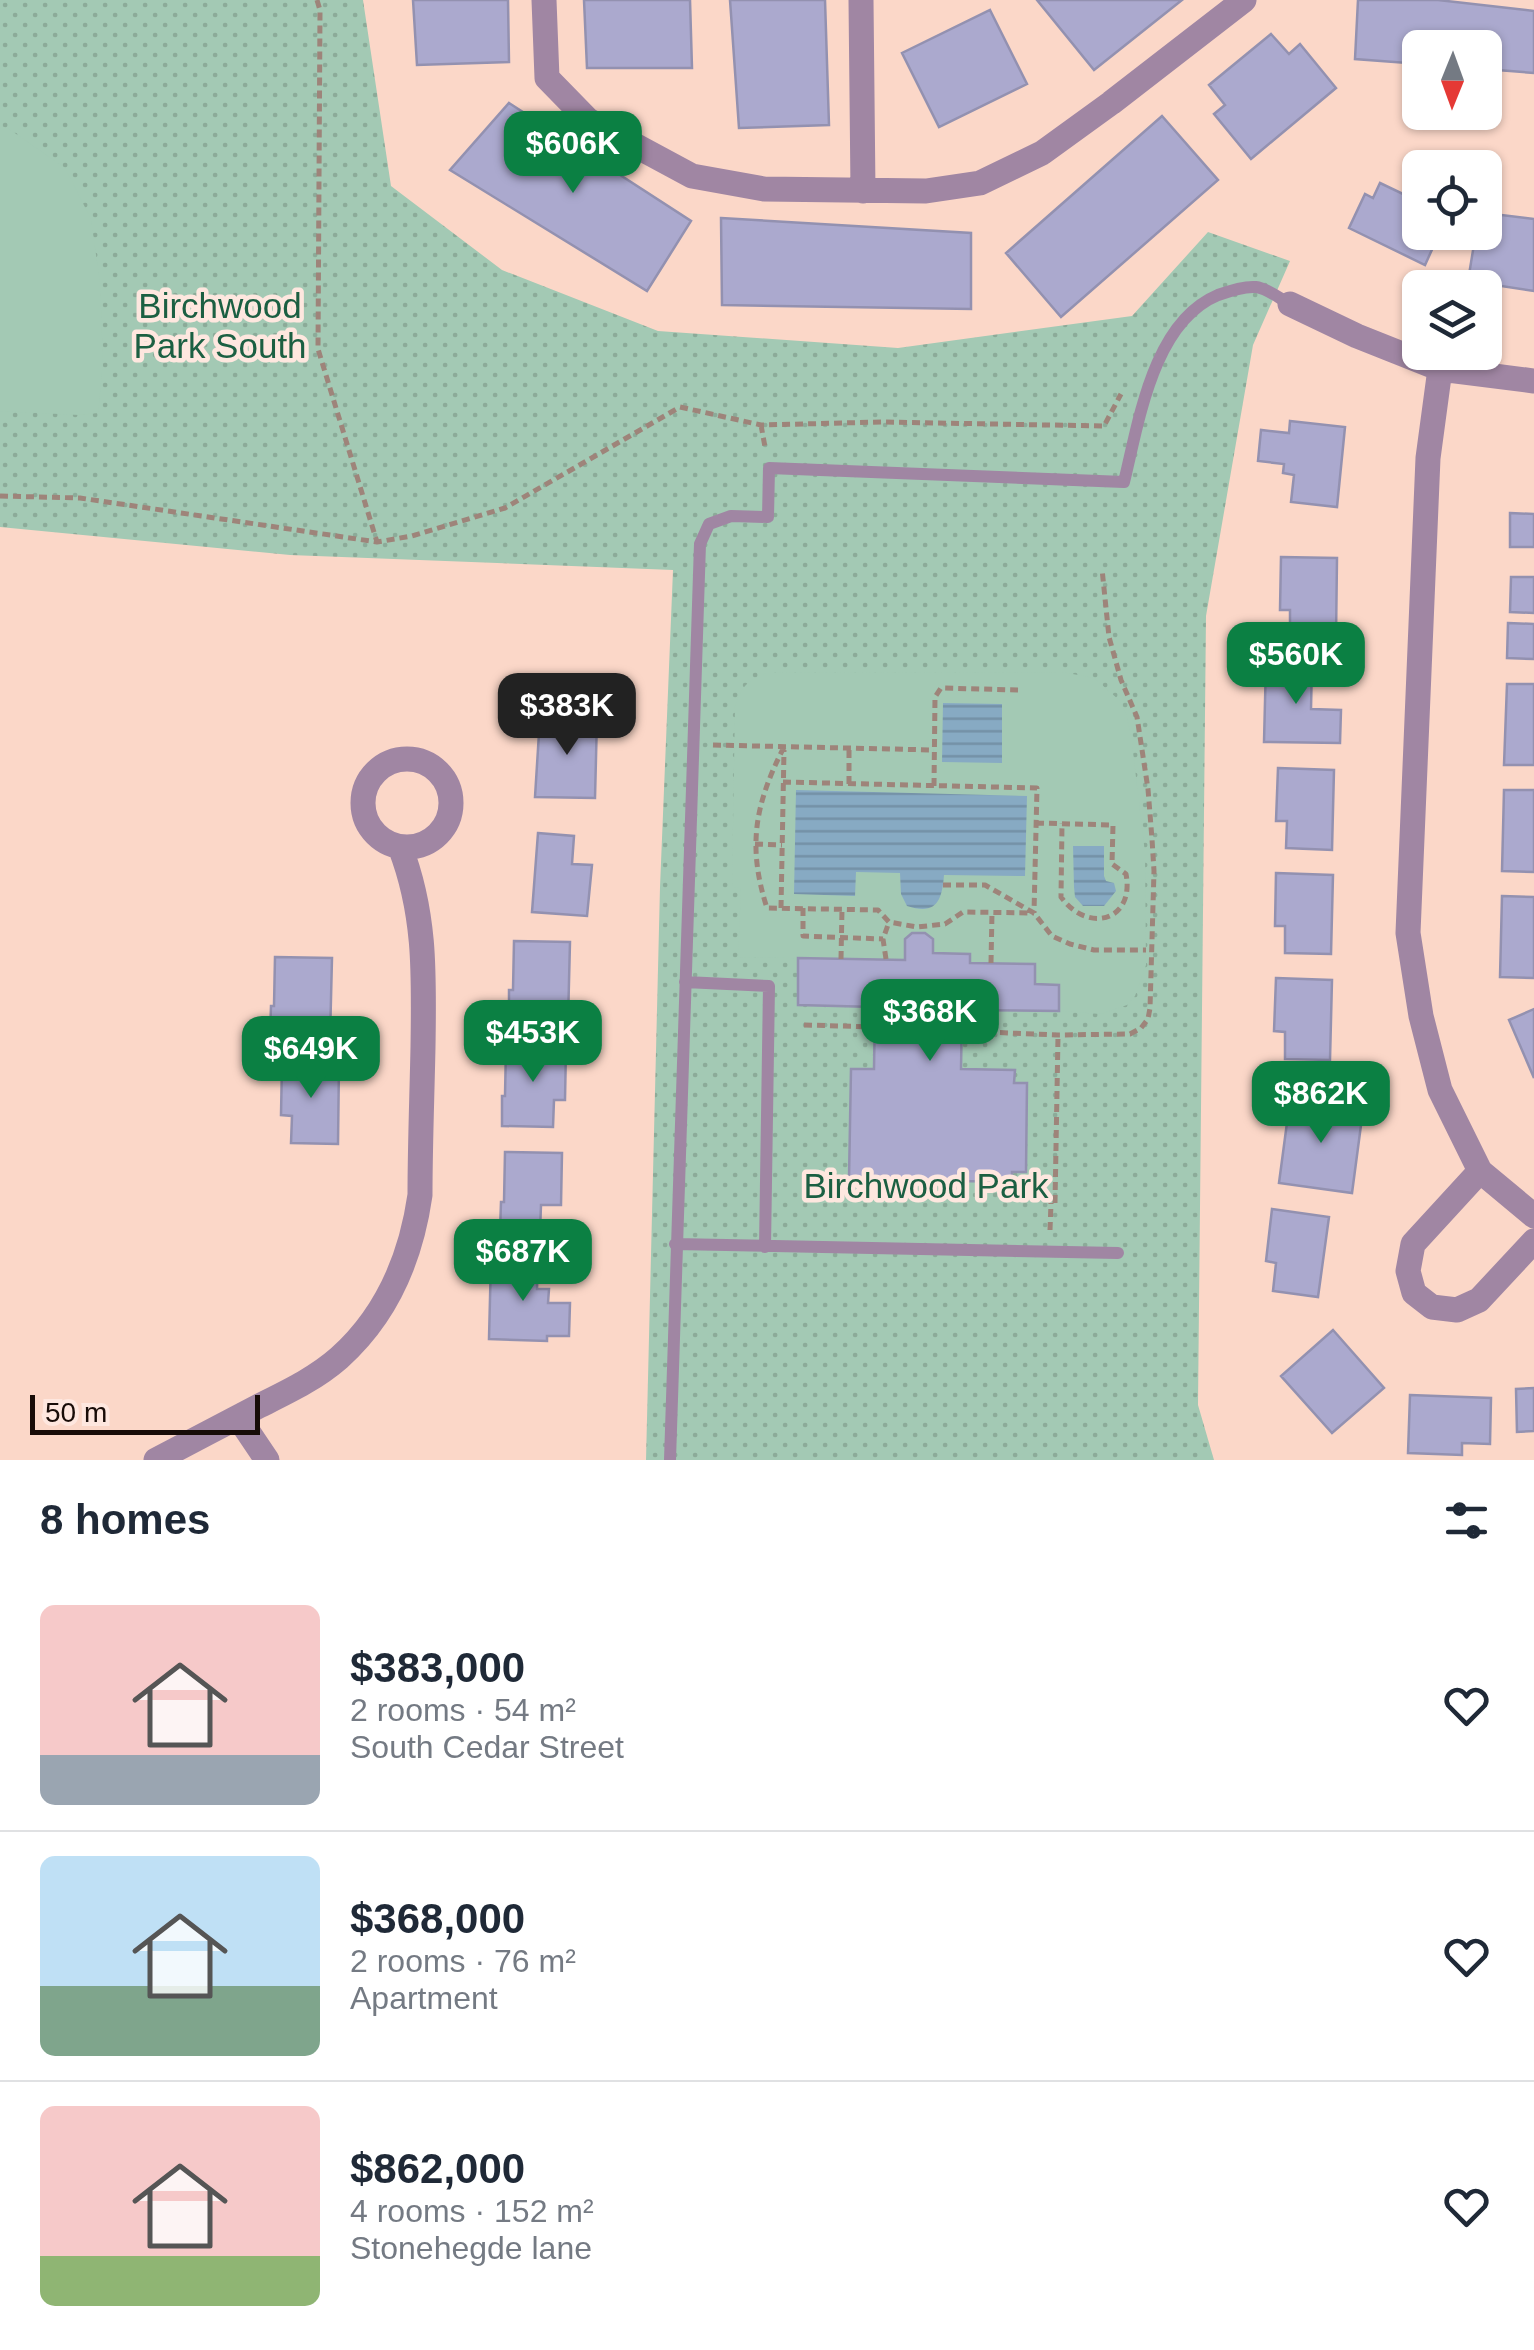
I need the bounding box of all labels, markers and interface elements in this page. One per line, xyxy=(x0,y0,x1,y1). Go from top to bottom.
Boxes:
north arrow xyxy=(1402,30,1502,130)
map controls xyxy=(1402,30,1502,370)
pin: $606K xyxy=(503,111,643,196)
text: $606K xyxy=(526,125,620,161)
button: locate xyxy=(1402,150,1502,250)
button: layers xyxy=(1402,270,1502,370)
park label: Birchwood Park South xyxy=(133,286,307,365)
pin: $560K xyxy=(1226,622,1366,707)
text: $560K xyxy=(1249,636,1343,672)
pin: $383K xyxy=(497,673,637,758)
text: $383K xyxy=(520,687,614,723)
pin: $368K xyxy=(860,979,1000,1064)
text: $368K xyxy=(883,993,977,1029)
pin: $453K xyxy=(463,1000,603,1085)
text: $453K xyxy=(486,1014,580,1050)
pin: $649K xyxy=(241,1016,381,1101)
text: $649K xyxy=(264,1030,358,1066)
pin: $862K xyxy=(1251,1061,1391,1146)
text: $862K xyxy=(1274,1075,1368,1111)
park label: Birchwood Park xyxy=(803,1166,1049,1205)
pin: $687K xyxy=(453,1219,593,1304)
text: $687K xyxy=(476,1233,570,1269)
scale bar xyxy=(30,1390,260,1434)
text: 50 m xyxy=(45,1397,107,1428)
icon: filters xyxy=(1439,1493,1494,1548)
text: 8 homes xyxy=(40,1496,210,1543)
text: $383,000 xyxy=(350,1644,525,1691)
icon: home xyxy=(120,1645,240,1765)
icon: heart xyxy=(1439,1678,1494,1733)
text: 2 rooms · 54 m² xyxy=(350,1692,576,1728)
text: South Cedar Street xyxy=(350,1729,624,1765)
text: $368,000 xyxy=(350,1895,525,1942)
icon: home xyxy=(120,1896,240,2016)
icon: heart xyxy=(1439,1929,1494,1984)
text: 2 rooms · 76 m² xyxy=(350,1943,576,1979)
text: Apartment xyxy=(350,1980,498,2016)
text: $862,000 xyxy=(350,2145,525,2192)
icon: home xyxy=(120,2146,240,2266)
icon: heart xyxy=(1439,2179,1494,2234)
text: 4 rooms · 152 m² xyxy=(350,2193,594,2229)
text: Stonehegde lane xyxy=(350,2230,592,2266)

